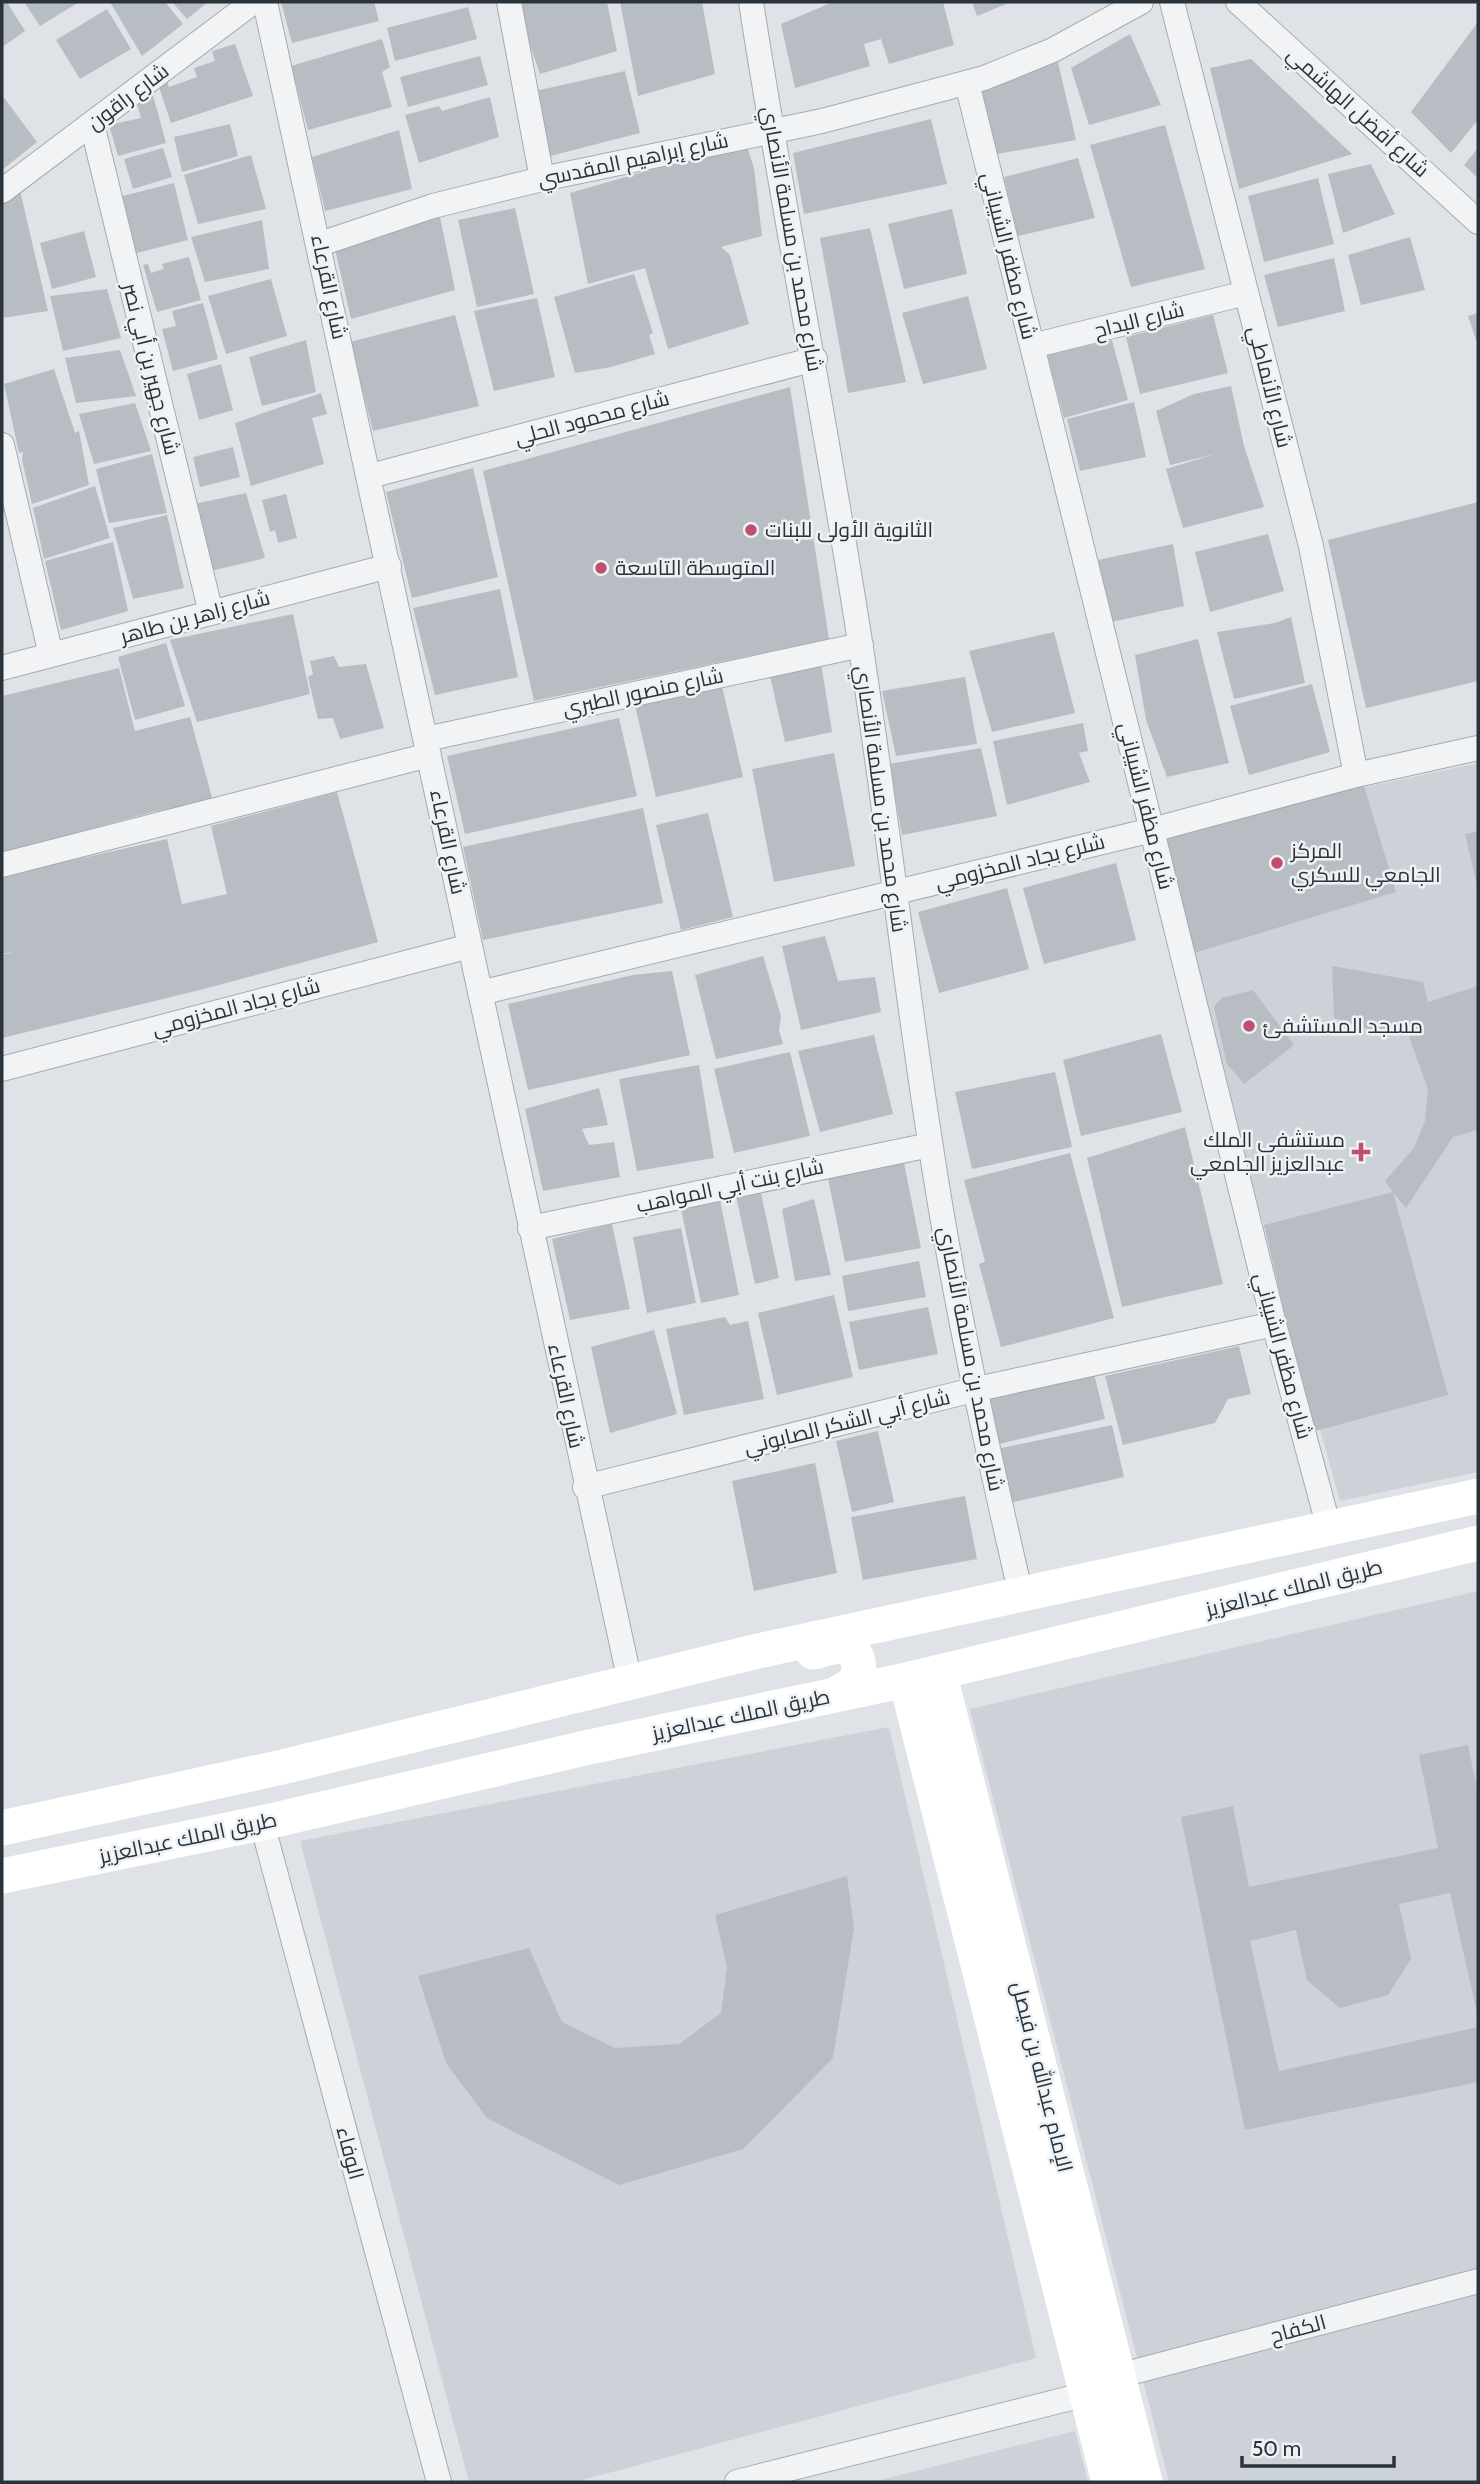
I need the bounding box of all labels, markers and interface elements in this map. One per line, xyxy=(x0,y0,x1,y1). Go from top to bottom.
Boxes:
street label: شارع أفضل الهاشمي xyxy=(1279,41,1435,185)
street label: شارع راقون xyxy=(82,58,175,137)
street label: شارع محمد بن مسلمة الأنصاري xyxy=(753,104,828,374)
street label: شارع إبراهيم المقدسي xyxy=(535,127,731,195)
street label: شارع مظفر الشيباني xyxy=(973,170,1042,343)
street label: شارع القرعاء xyxy=(304,232,353,342)
street label: شارع جهير بن أبي نصر xyxy=(114,279,185,459)
street label: شارع البداح xyxy=(1091,296,1187,345)
street label: شارع الأنماطي xyxy=(1239,323,1298,451)
street label: شارع محمود الحلي xyxy=(512,385,673,454)
place label: الثانوية الأولى للبنات xyxy=(765,517,933,543)
marker: الثانوية الأولى للبنات xyxy=(743,522,759,538)
place label: المتوسطة التاسعة xyxy=(615,555,776,580)
marker: المتوسطة التاسعة xyxy=(593,560,609,576)
street label: شارع زاهر بن طاهر xyxy=(116,584,273,651)
street label: شارع منصور الطبري xyxy=(560,662,726,725)
street label: شارع محمد بن مسلمة الأنصاري xyxy=(846,664,913,934)
street label: شارع مظفر الشيباني xyxy=(1110,720,1179,893)
street label: شارع القرعاء xyxy=(423,787,472,897)
street label: شلرع بجاد المخزومي xyxy=(933,828,1108,899)
place label: المركز الجامعي للسكري xyxy=(1290,838,1441,891)
marker: المركز الجامعي للسكري xyxy=(1269,855,1285,871)
street label: شارع بجاد المخزومي xyxy=(149,972,324,1045)
place label: مسجد المستشفئ xyxy=(1263,1013,1423,1039)
marker: مسجد المستشفئ xyxy=(1241,1018,1257,1034)
place label: مستشفى الملك عبدالعزيز الجامعي xyxy=(1190,1127,1345,1180)
marker: مستشفى الملك عبدالعزيز الجامعي xyxy=(1351,1142,1371,1162)
street label: شارع بنت أبي المواهب xyxy=(634,1153,827,1221)
street label: شارع محمد بن مسلمة الأنصاري xyxy=(930,1225,1009,1494)
street label: شارع مظفر الشيباني xyxy=(1245,1270,1318,1443)
street label: شارع القرعاء xyxy=(541,1341,590,1451)
street label: شارع أبي الشكر الصابوني xyxy=(741,1384,954,1463)
street label: طريق الملك عبدالعزيز xyxy=(1202,1553,1385,1623)
street label: طريق الملك عبدالعزيز xyxy=(649,1683,832,1747)
street label: طريق الملك عبدالعزيز xyxy=(96,1806,279,1870)
street label: الإمام عبدالله بن فيصل xyxy=(1005,1979,1079,2175)
street label: الوفاء xyxy=(331,2124,370,2182)
street label: الكفاح xyxy=(1267,2309,1329,2350)
scale bar xyxy=(1242,2424,1394,2468)
text: 50 m xyxy=(1252,2436,1301,2461)

